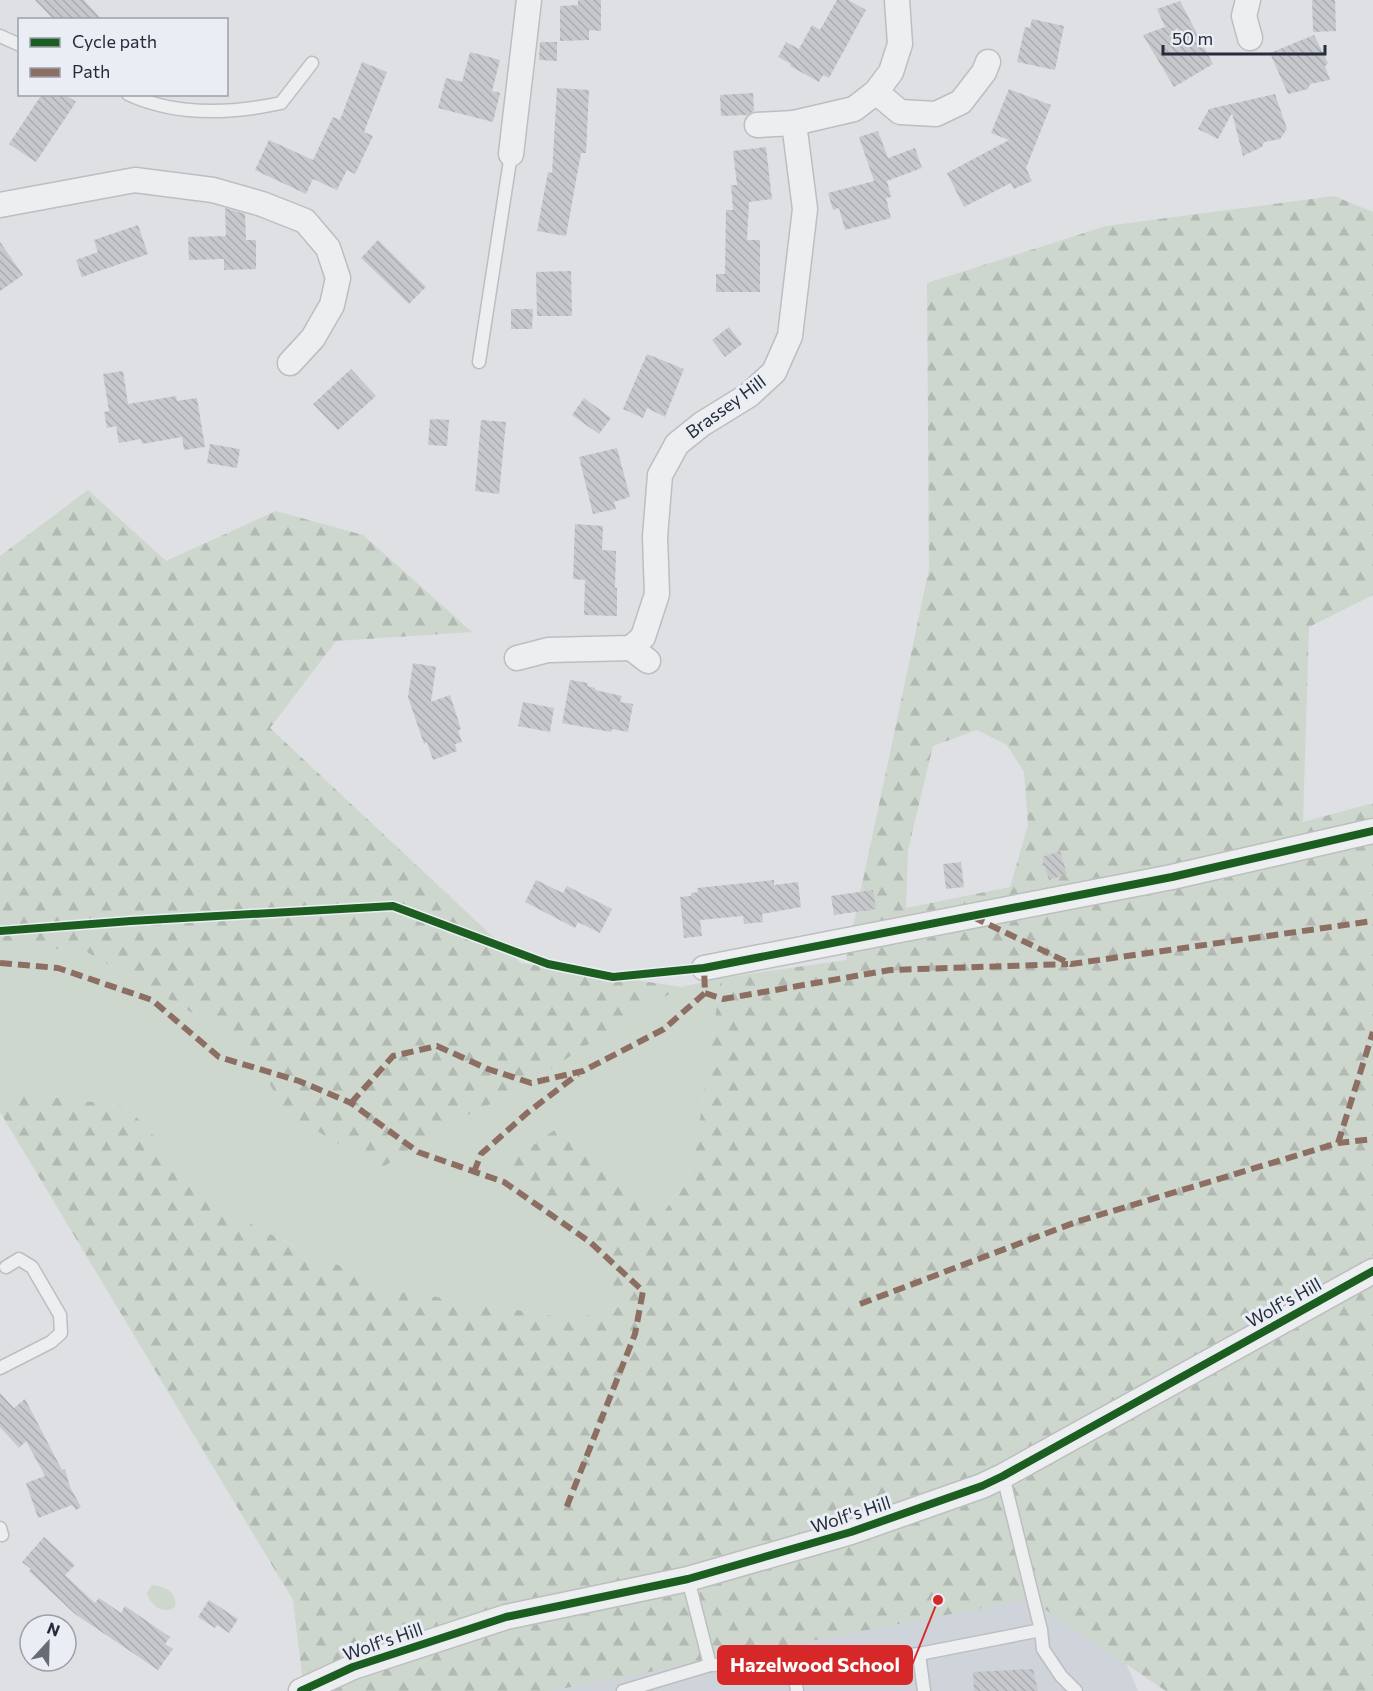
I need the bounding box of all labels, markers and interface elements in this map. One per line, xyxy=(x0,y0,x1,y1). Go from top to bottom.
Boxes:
legend xyxy=(18,18,228,96)
scale bar xyxy=(1163,18,1325,56)
text: 50 m xyxy=(1172,27,1213,49)
text: Cycle path xyxy=(72,30,157,52)
text: Path xyxy=(72,60,110,82)
street label: Brassey Hill xyxy=(681,370,770,443)
street label: Wolf's Hill xyxy=(1242,1272,1325,1332)
street label: Wolf's Hill xyxy=(808,1491,893,1537)
north arrow xyxy=(18,1613,78,1673)
street label: Wolf's Hill xyxy=(340,1617,425,1665)
text: N xyxy=(45,1618,63,1640)
callout: Hazelwood School xyxy=(718,1646,912,1684)
text: Hazelwood School xyxy=(730,1652,900,1676)

